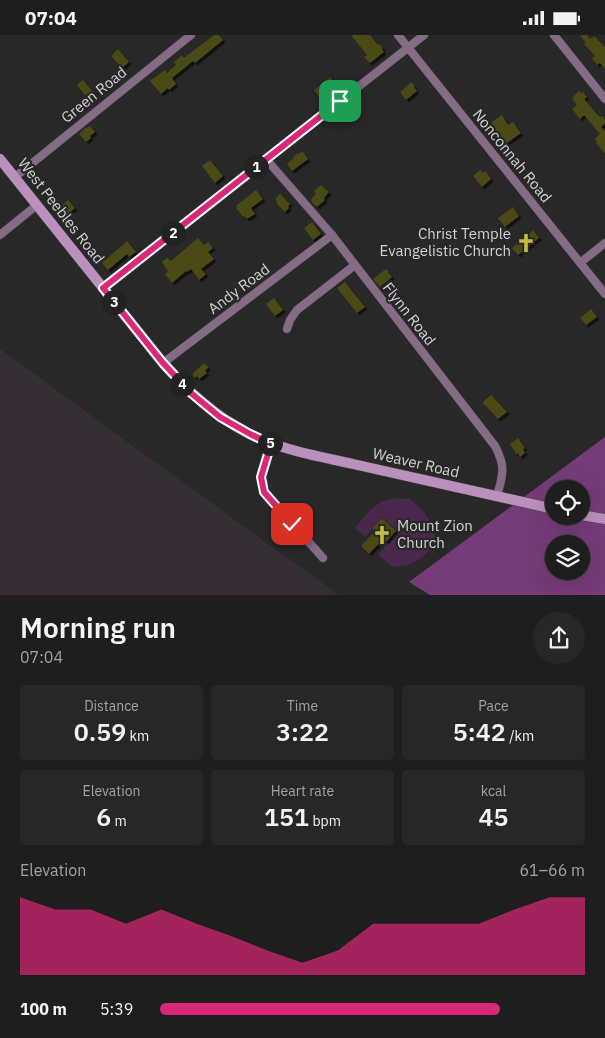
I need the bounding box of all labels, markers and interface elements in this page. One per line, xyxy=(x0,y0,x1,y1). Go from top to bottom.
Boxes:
text: 07:04 xyxy=(25,6,77,30)
street label: Green Road xyxy=(57,62,130,127)
pin xyxy=(319,80,361,122)
icon: arrive xyxy=(326,87,354,115)
street label: Nonconnah Road xyxy=(469,105,556,206)
street label: West Peebles Road xyxy=(14,154,109,267)
pin: 1 xyxy=(244,155,268,179)
text: 1 xyxy=(252,158,261,176)
pin: 2 xyxy=(160,221,186,245)
text: 2 xyxy=(169,224,178,242)
place label: Christ Temple Evangelistic Church xyxy=(379,224,511,260)
church icon: Christ Temple Evangelistic Church xyxy=(515,232,537,254)
street label: Andy Road xyxy=(204,259,273,318)
street label: Flynn Road xyxy=(379,278,440,349)
pin: 3 xyxy=(102,289,126,315)
text: 3 xyxy=(110,293,119,311)
pin: 4 xyxy=(170,371,194,397)
text: 4 xyxy=(178,375,187,393)
pin: 5 xyxy=(258,431,282,455)
text: 5 xyxy=(266,434,275,452)
street label: Weaver Road xyxy=(371,443,461,482)
map controls xyxy=(545,480,590,580)
button: locate xyxy=(545,480,590,525)
pin xyxy=(271,503,313,545)
icon: check xyxy=(278,510,306,538)
place label: Mount Zion Church xyxy=(397,516,473,552)
church icon: Mount Zion Church xyxy=(371,524,393,546)
button: layers xyxy=(545,535,590,580)
text: Morning run xyxy=(20,609,176,646)
button: share xyxy=(533,612,585,664)
text: 07:04 xyxy=(20,647,63,667)
text: Distance xyxy=(84,697,139,715)
text: Time xyxy=(287,697,318,715)
text: Pace xyxy=(478,697,509,715)
text: 0.59 xyxy=(74,715,126,748)
text: 3:22 xyxy=(276,715,329,748)
text: 5:42 xyxy=(453,715,506,748)
text: km xyxy=(126,727,149,745)
text: /km xyxy=(506,727,534,745)
text: Elevation xyxy=(83,782,141,800)
text: Heart rate xyxy=(271,782,334,800)
text: kcal xyxy=(481,782,506,800)
text: 6 xyxy=(96,800,111,833)
text: 151 xyxy=(264,800,309,833)
text: 45 xyxy=(478,800,509,833)
text: m xyxy=(111,812,127,830)
text: bpm xyxy=(309,812,341,830)
text: Elevation xyxy=(20,860,86,880)
text: 61–66 m xyxy=(519,860,585,880)
text: 100 m xyxy=(20,999,67,1019)
text: 5:39 xyxy=(100,999,133,1019)

